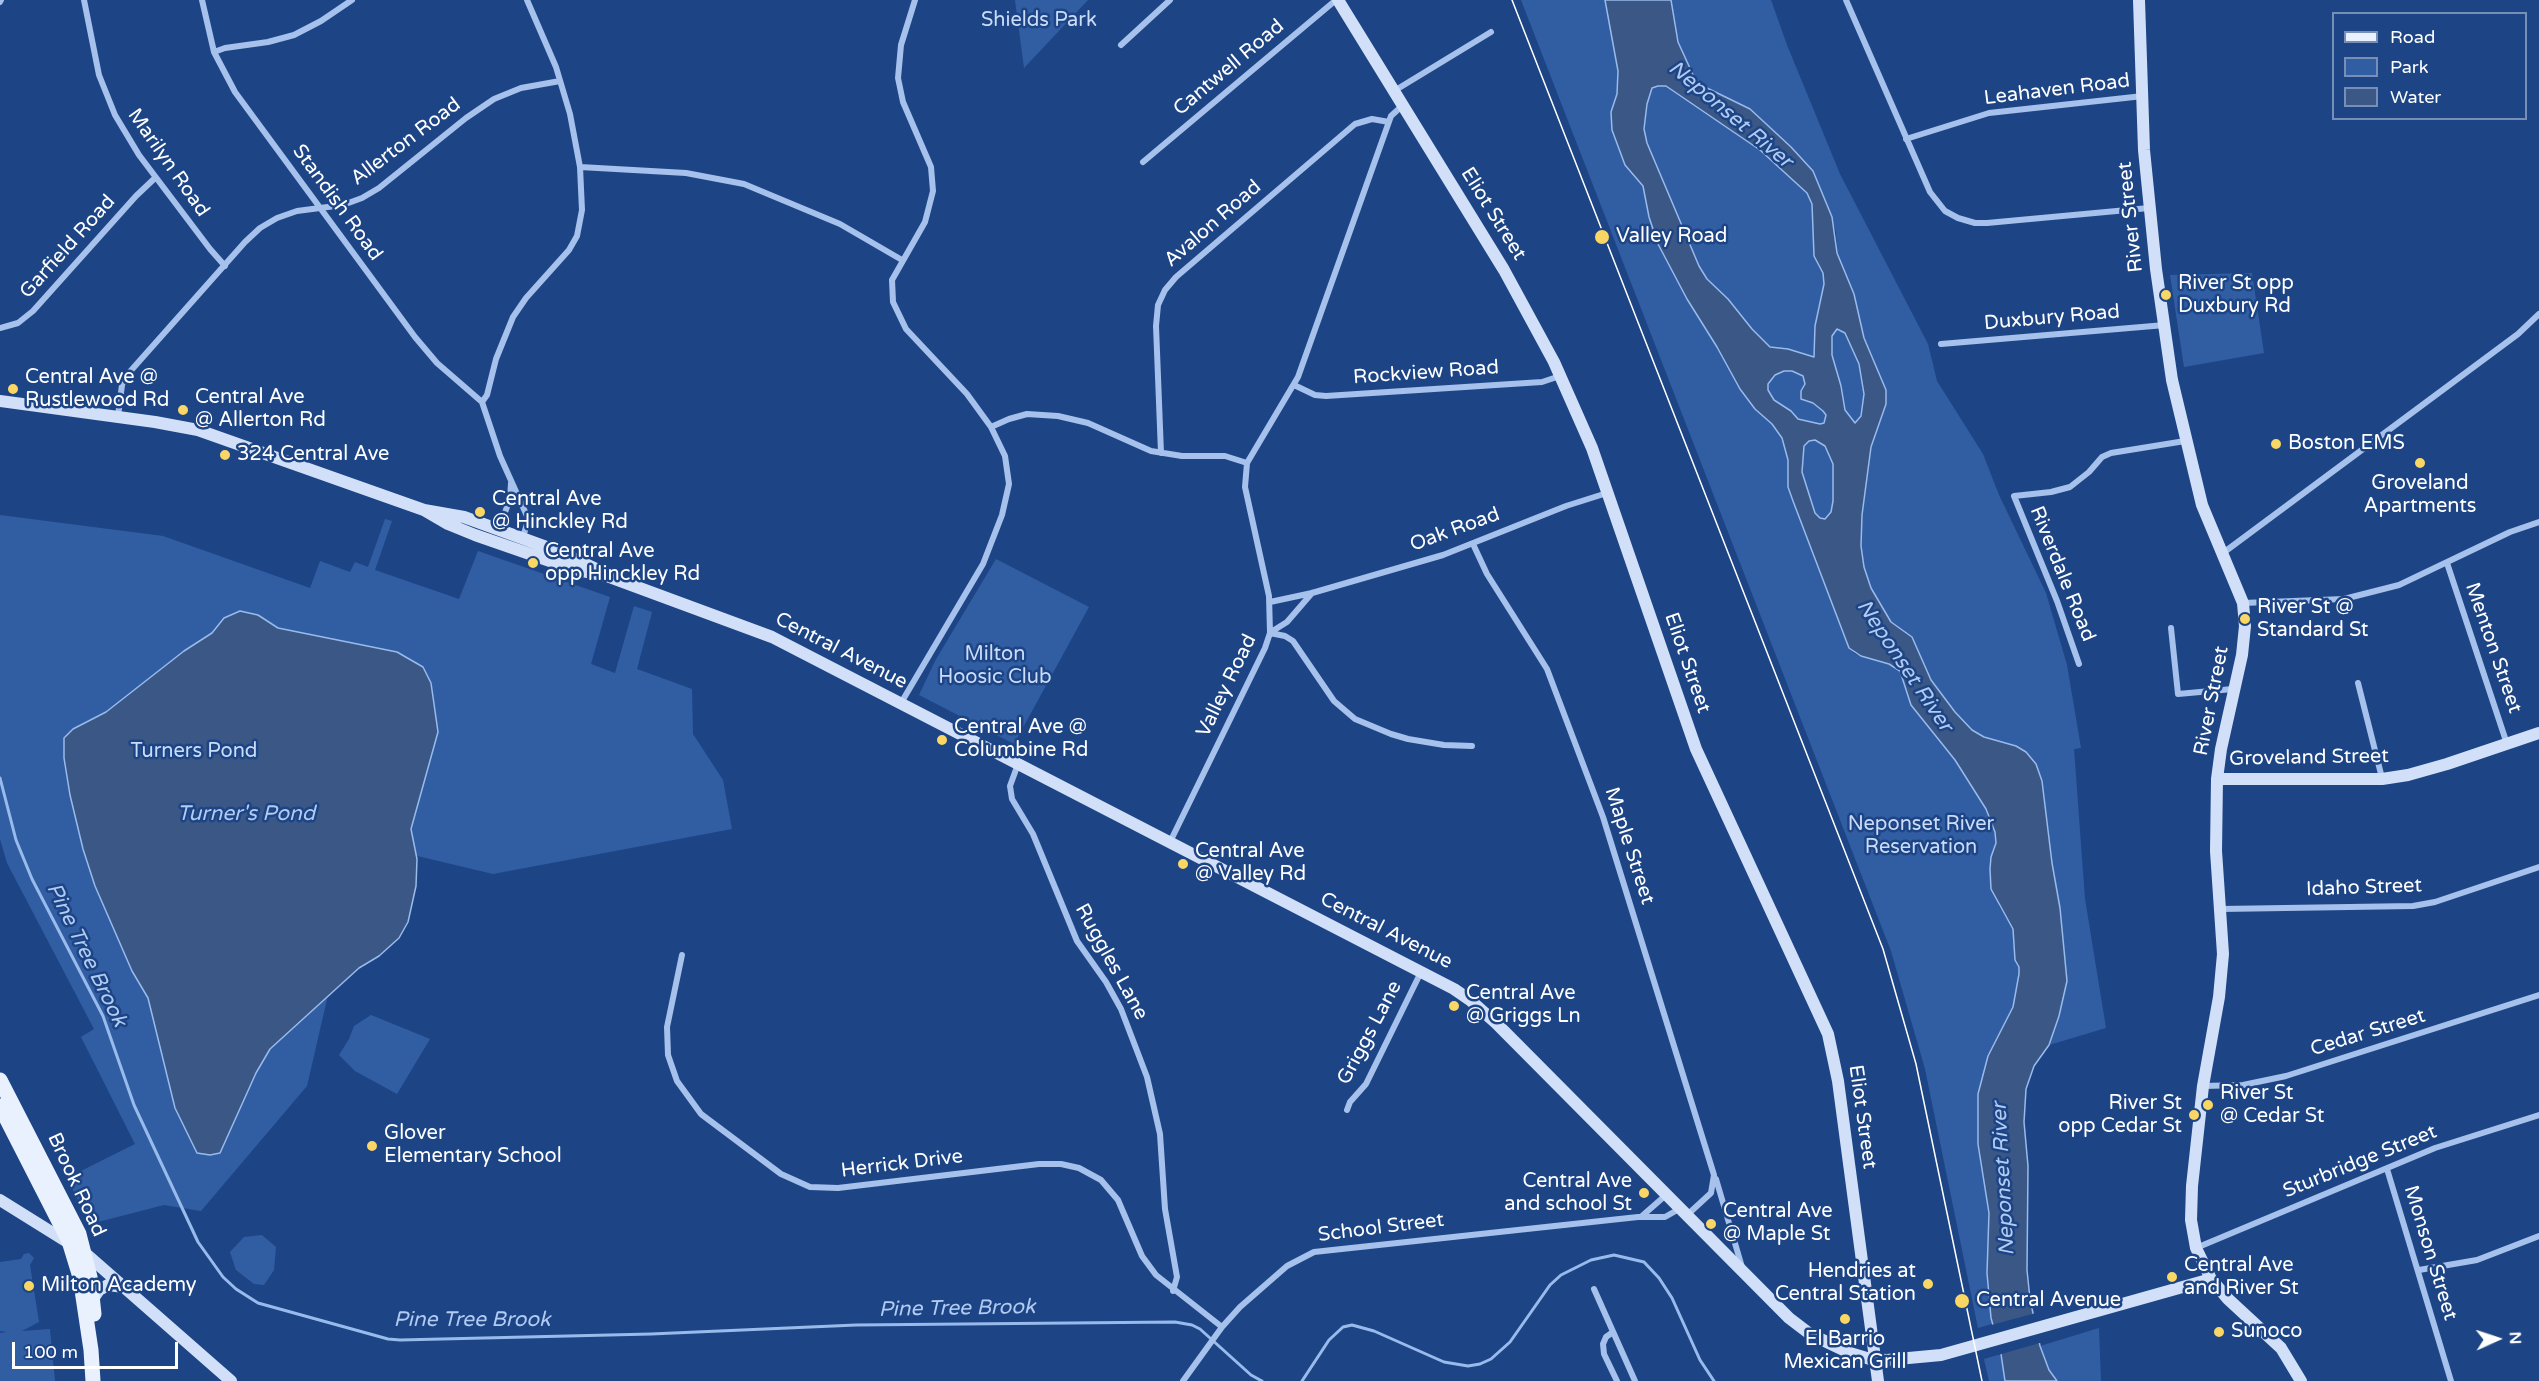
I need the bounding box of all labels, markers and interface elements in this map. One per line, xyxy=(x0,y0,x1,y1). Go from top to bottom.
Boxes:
park label: Shields Park xyxy=(981,9,1097,33)
legend xyxy=(2332,12,2527,120)
street label: Cantwell Road xyxy=(1169,15,1289,121)
text: Road xyxy=(2390,26,2435,48)
water label: Neponset River xyxy=(1663,56,1797,174)
text: Park xyxy=(2390,56,2428,78)
street label: Leahaven Road xyxy=(1983,69,2131,111)
text: Water xyxy=(2390,86,2441,108)
street label: Allerton Road xyxy=(346,93,466,191)
street label: Marilyn Road xyxy=(122,104,214,222)
street label: Standish Road xyxy=(287,140,387,266)
street label: River Street xyxy=(2113,161,2149,273)
street label: Eliot Street xyxy=(1455,163,1531,265)
street label: Avalon Road xyxy=(1160,175,1266,273)
street label: Garfield Road xyxy=(15,190,121,304)
place label: Valley Road xyxy=(1616,225,1727,249)
marker: Valley Road xyxy=(1593,228,1611,246)
place label: River St opp Duxbury Rd xyxy=(2178,272,2294,319)
marker: River St opp Duxbury Rd xyxy=(2159,288,2173,302)
street label: Duxbury Road xyxy=(1983,300,2121,336)
street label: Rockview Road xyxy=(1352,356,1500,390)
place label: Central Ave @ Rustlewood Rd xyxy=(25,366,169,413)
marker: Central Ave @ Rustlewood Rd xyxy=(6,382,20,396)
place label: Central Ave @ Allerton Rd xyxy=(195,386,326,433)
marker: Central Ave @ Allerton Rd xyxy=(176,403,190,417)
place label: Boston EMS xyxy=(2288,432,2405,456)
marker: Boston EMS xyxy=(2269,437,2283,451)
place label: 324 Central Ave xyxy=(237,443,389,467)
marker: 324 Central Ave xyxy=(218,448,232,462)
marker: Groveland Apartments xyxy=(2413,456,2427,470)
place label: Groveland Apartments xyxy=(2364,472,2476,519)
place label: Central Ave @ Hinckley Rd xyxy=(492,488,628,535)
street label: Oak Road xyxy=(1407,503,1503,557)
street label: Riverdale Road xyxy=(2024,503,2100,645)
marker: Central Ave @ Hinckley Rd xyxy=(473,505,487,519)
place label: Central Ave opp Hinckley Rd xyxy=(545,540,700,587)
marker: Central Ave opp Hinckley Rd xyxy=(526,556,540,570)
street label: Menton Street xyxy=(2459,580,2527,716)
water label: Neponset River xyxy=(1851,595,1957,737)
place label: River St @ Standard St xyxy=(2257,596,2368,643)
street label: Central Avenue xyxy=(771,607,911,695)
street label: Eliot Street xyxy=(1659,610,1715,716)
marker: River St @ Standard St xyxy=(2238,612,2252,626)
street label: Valley Road xyxy=(1192,631,1262,741)
park label: Milton Hoosic Club xyxy=(938,643,1052,690)
street label: River Street xyxy=(2190,644,2234,758)
place label: Central Ave @ Columbine Rd xyxy=(954,716,1088,763)
marker: Central Ave @ Columbine Rd xyxy=(935,733,949,747)
park label: Turners Pond xyxy=(131,740,257,764)
street label: Groveland Street xyxy=(2229,745,2389,771)
street label: Maple Street xyxy=(1599,784,1659,908)
water label: Turner's Pond xyxy=(177,801,315,827)
park label: Neponset River Reservation xyxy=(1848,813,1994,860)
place label: Central Ave @ Valley Rd xyxy=(1195,840,1306,887)
marker: Central Ave @ Valley Rd xyxy=(1176,857,1190,871)
street label: Idaho Street xyxy=(2306,874,2422,902)
water label: Pine Tree Brook xyxy=(40,879,132,1031)
street label: Central Avenue xyxy=(1316,887,1456,975)
street label: Ruggles Lane xyxy=(1069,900,1153,1024)
street label: Griggs Lane xyxy=(1333,977,1407,1089)
place label: Central Ave @ Griggs Ln xyxy=(1466,982,1581,1029)
marker: Central Ave @ Griggs Ln xyxy=(1447,999,1461,1013)
street label: Cedar Street xyxy=(2308,1004,2428,1062)
street label: Eliot Street xyxy=(1843,1063,1881,1171)
place label: River St @ Cedar St xyxy=(2220,1082,2324,1129)
place label: River St opp Cedar St xyxy=(2058,1092,2182,1139)
marker: River St @ Cedar St xyxy=(2201,1098,2215,1112)
water label: Neponset River xyxy=(1987,1102,2021,1256)
marker: River St opp Cedar St xyxy=(2187,1108,2201,1122)
street label: Sturbridge Street xyxy=(2280,1120,2440,1204)
place label: Glover Elementary School xyxy=(384,1122,562,1169)
street label: Brook Road xyxy=(42,1129,110,1241)
marker: Glover Elementary School xyxy=(365,1139,379,1153)
street label: Herrick Drive xyxy=(840,1145,964,1183)
place label: Central Ave and school St xyxy=(1504,1170,1632,1217)
street label: Monson Street xyxy=(2398,1183,2462,1323)
marker: Central Ave and school St xyxy=(1637,1186,1651,1200)
place label: Central Ave @ Maple St xyxy=(1723,1200,1833,1247)
street label: School Street xyxy=(1317,1208,1445,1248)
marker: Central Ave @ Maple St xyxy=(1704,1217,1718,1231)
place label: Central Ave and River St xyxy=(2184,1254,2299,1301)
place label: Hendries at Central Station xyxy=(1775,1260,1916,1307)
marker: Central Ave and River St xyxy=(2165,1270,2179,1284)
place label: Milton Academy xyxy=(41,1274,197,1298)
marker: Hendries at Central Station xyxy=(1921,1277,1935,1291)
marker: Milton Academy xyxy=(22,1279,36,1293)
place label: Central Avenue xyxy=(1976,1289,2121,1313)
marker: Central Avenue xyxy=(1953,1292,1971,1310)
water label: Pine Tree Brook xyxy=(878,1295,1036,1323)
water label: Pine Tree Brook xyxy=(394,1307,550,1333)
north arrow xyxy=(2467,1309,2527,1369)
marker: El Barrio Mexican Grill xyxy=(1838,1312,1852,1326)
place label: Sunoco xyxy=(2231,1320,2302,1344)
marker: Sunoco xyxy=(2212,1325,2226,1339)
place label: El Barrio Mexican Grill xyxy=(1783,1328,1907,1375)
scale bar xyxy=(15,1330,182,1368)
text: N xyxy=(2505,1331,2525,1345)
text: 100 m xyxy=(23,1341,78,1363)

